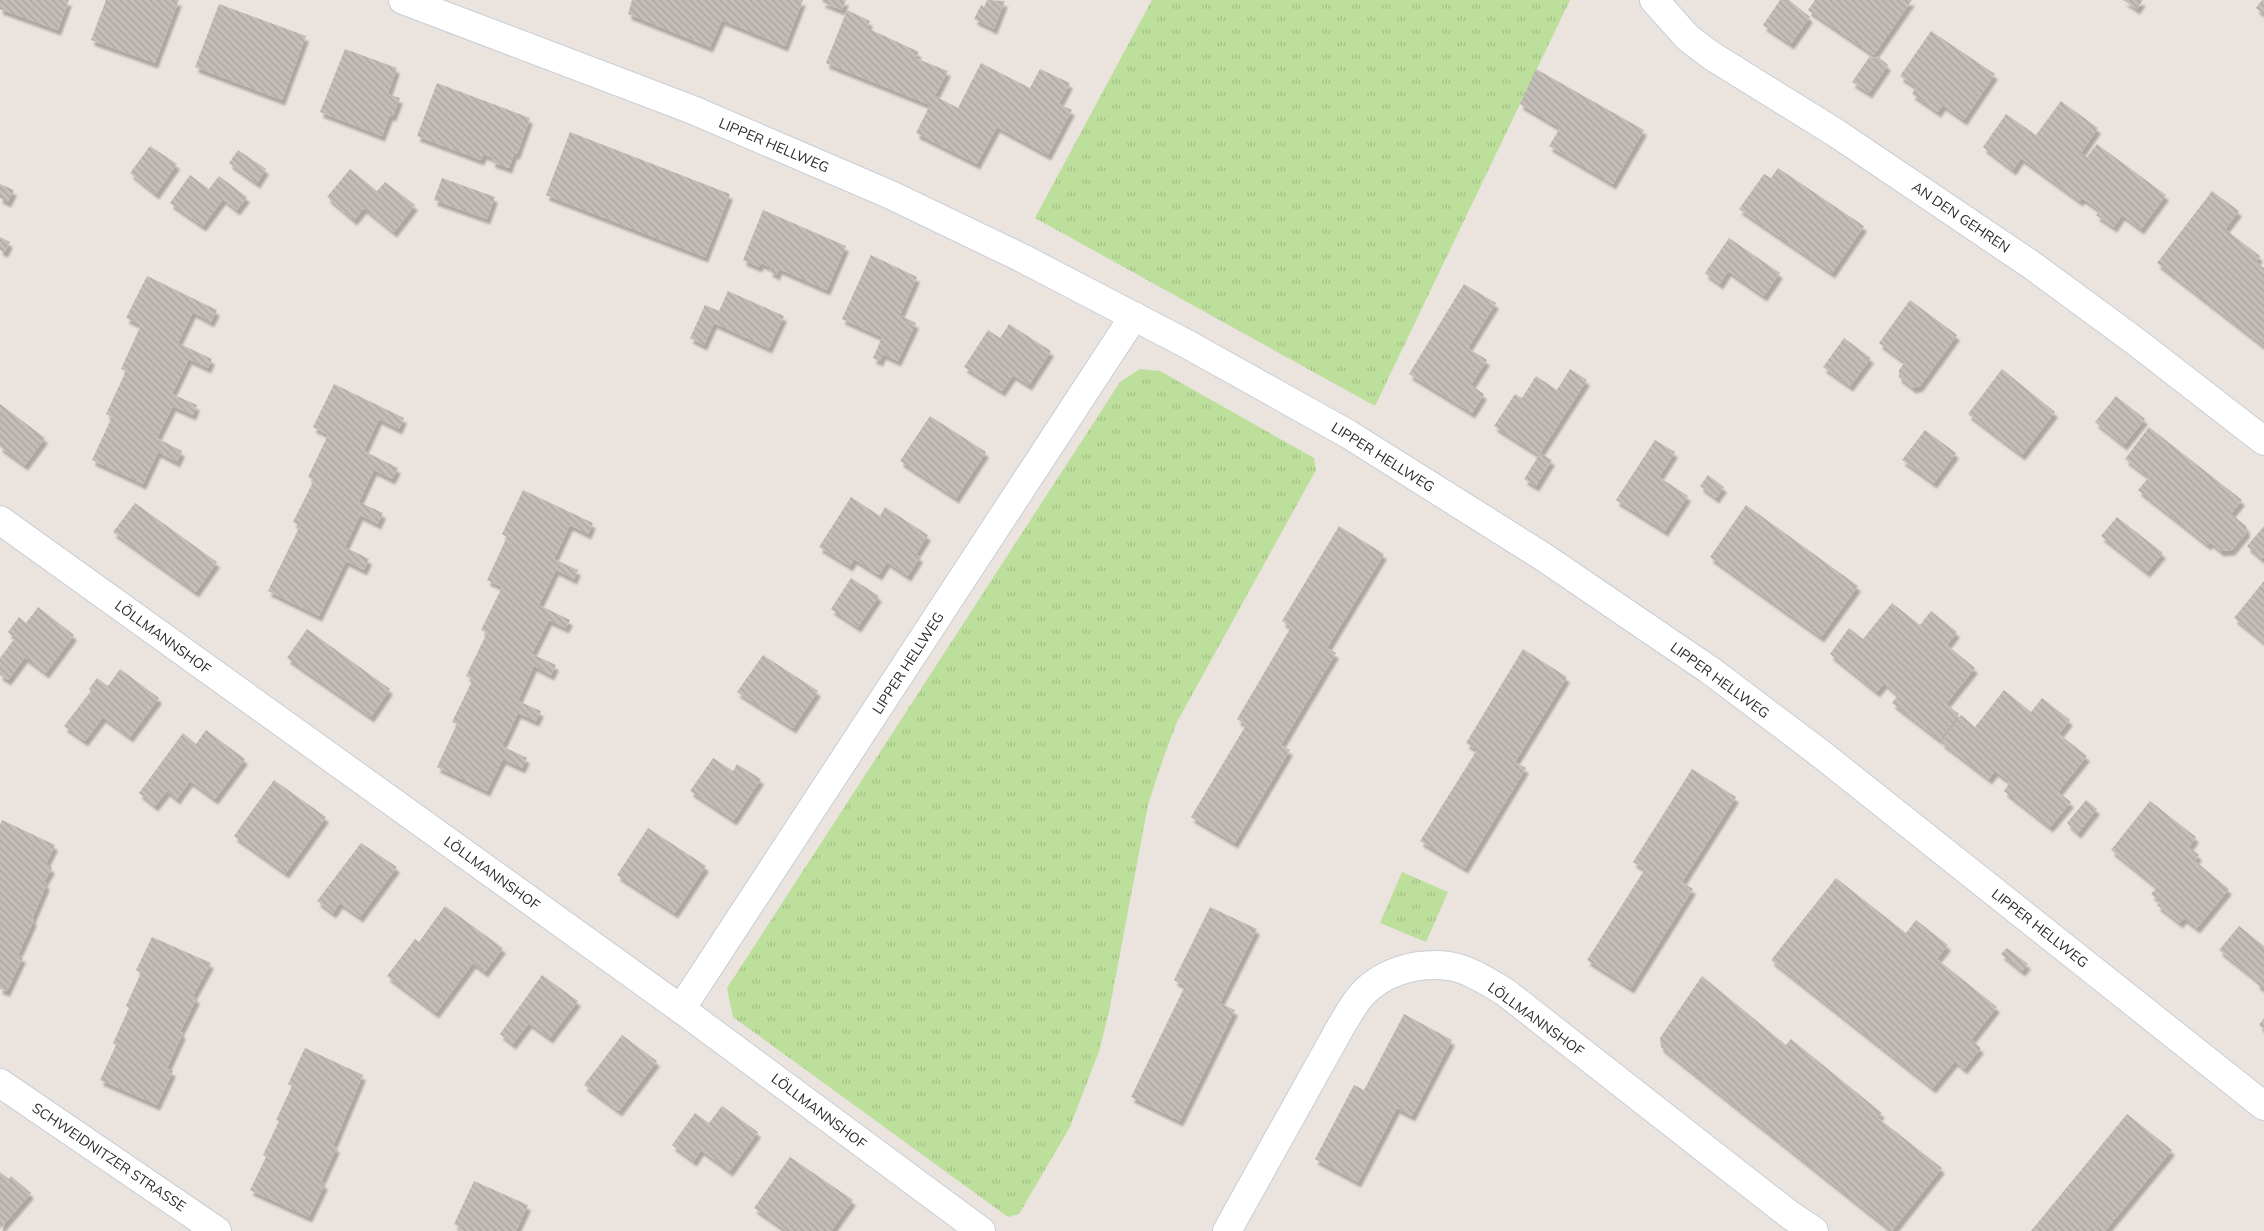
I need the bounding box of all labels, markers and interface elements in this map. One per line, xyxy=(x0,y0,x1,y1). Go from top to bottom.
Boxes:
street label: LIPPER HELLWEG xyxy=(716,114,832,176)
street label: AN DEN GEHREN xyxy=(1908,177,2014,257)
street label: LIPPER HELLWEG xyxy=(1328,418,1438,496)
street label: LÖLLMANNSHOF xyxy=(111,596,215,678)
street label: LIPPER HELLWEG xyxy=(868,609,948,717)
street label: LIPPER HELLWEG xyxy=(1667,638,1773,722)
street label: LÖLLMANNSHOF xyxy=(440,832,544,914)
street label: LIPPER HELLWEG xyxy=(1988,885,2092,971)
street label: LÖLLMANNSHOF xyxy=(1484,978,1588,1060)
street label: LÖLLMANNSHOF xyxy=(768,1069,870,1153)
street label: SCHWEIDNITZER STRASSE xyxy=(29,1099,189,1215)

